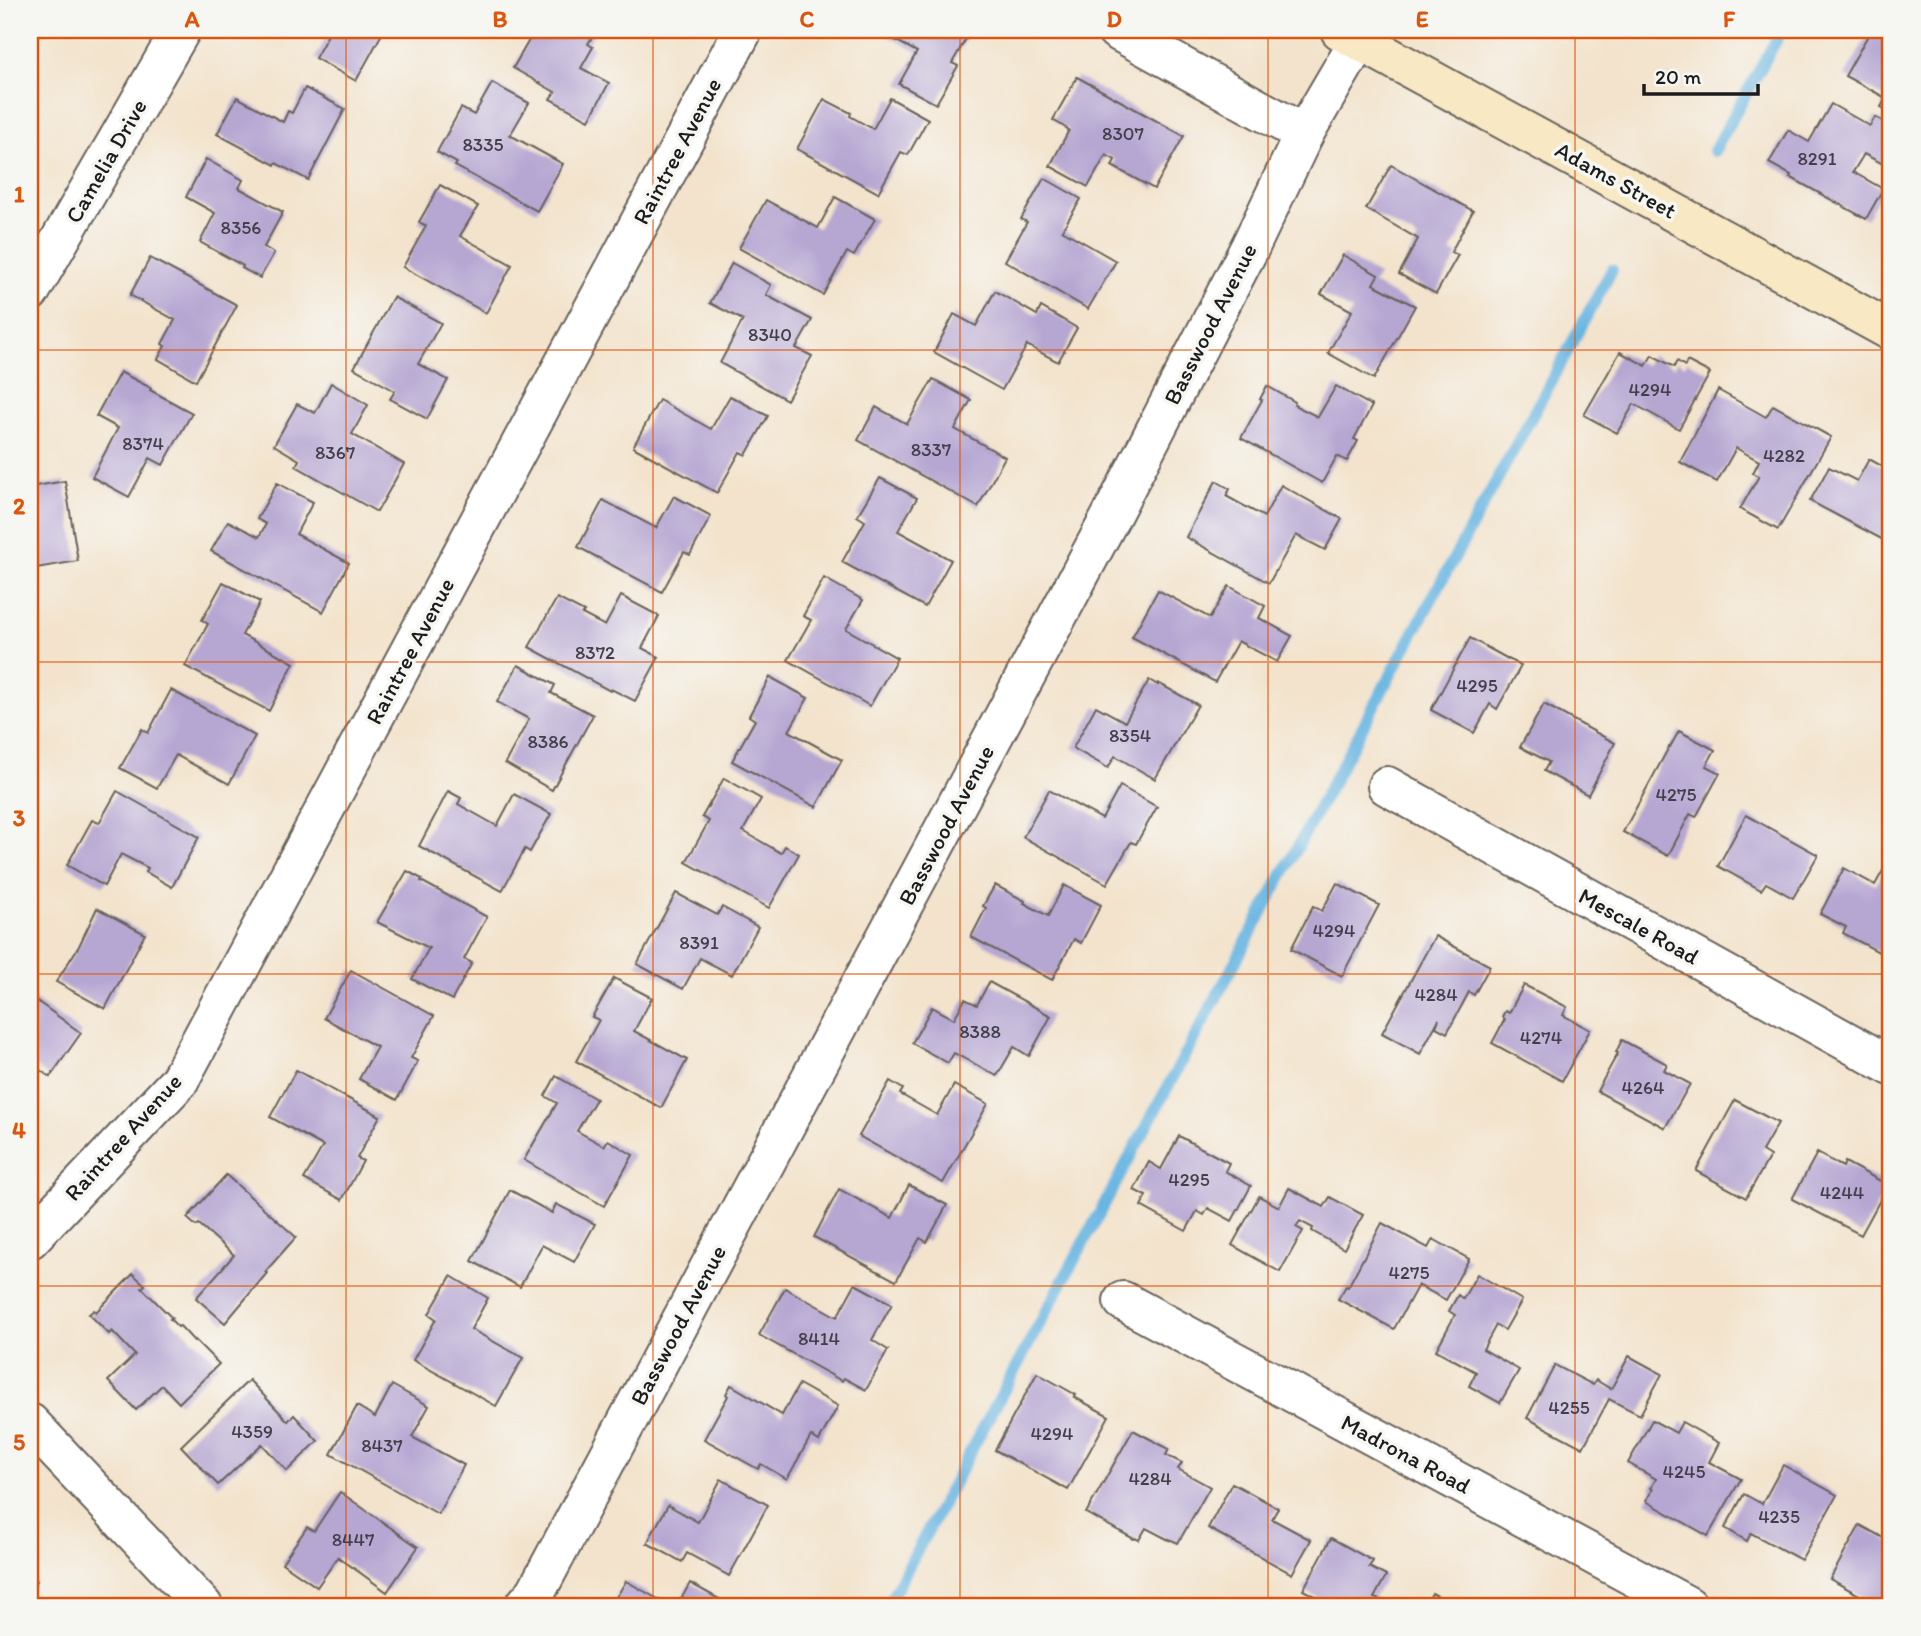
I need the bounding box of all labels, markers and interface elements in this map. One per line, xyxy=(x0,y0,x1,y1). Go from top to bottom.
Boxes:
text: A xyxy=(184,5,200,33)
text: B xyxy=(493,5,508,33)
text: C xyxy=(800,5,815,33)
text: D xyxy=(1106,5,1122,33)
text: E xyxy=(1416,5,1429,33)
text: F xyxy=(1723,5,1736,33)
scale bar xyxy=(1644,52,1758,96)
text: 20 m xyxy=(1655,64,1702,89)
street label: Raintree Avenue xyxy=(627,73,727,229)
street label: Camelia Drive xyxy=(59,94,153,228)
house number: 8307 xyxy=(1102,122,1144,145)
house number: 8335 xyxy=(462,133,504,156)
street label: Adams Street xyxy=(1551,135,1682,225)
house number: 8291 xyxy=(1797,147,1837,170)
text: 1 xyxy=(14,180,25,208)
house number: 8356 xyxy=(221,216,261,239)
street label: Basswood Avenue xyxy=(1157,239,1263,409)
house number: 8340 xyxy=(748,323,792,346)
house number: 4294 xyxy=(1629,378,1671,401)
house number: 8374 xyxy=(122,432,164,455)
house number: 8337 xyxy=(911,438,951,461)
house number: 8367 xyxy=(315,441,355,464)
house number: 4282 xyxy=(1763,444,1805,467)
text: 2 xyxy=(13,492,26,520)
street label: Raintree Avenue xyxy=(360,573,460,729)
house number: 8372 xyxy=(575,641,615,664)
house number: 4295 xyxy=(1456,674,1498,697)
house number: 8354 xyxy=(1109,724,1151,747)
house number: 8386 xyxy=(527,730,569,753)
street label: Basswood Avenue xyxy=(892,740,1000,910)
house number: 4275 xyxy=(1656,783,1696,806)
text: 3 xyxy=(13,804,26,832)
street label: Mescale Road xyxy=(1574,881,1704,971)
house number: 4294 xyxy=(1313,919,1355,942)
house number: 8391 xyxy=(679,931,719,954)
house number: 4284 xyxy=(1414,983,1458,1006)
house number: 8388 xyxy=(959,1020,1001,1043)
house number: 4274 xyxy=(1520,1026,1562,1049)
street label: Raintree Avenue xyxy=(58,1068,188,1206)
house number: 4264 xyxy=(1622,1076,1664,1099)
text: 4 xyxy=(12,1116,26,1144)
house number: 4295 xyxy=(1168,1168,1210,1191)
house number: 4244 xyxy=(1820,1181,1864,1204)
street label: Basswood Avenue xyxy=(624,1240,732,1410)
house number: 4275 xyxy=(1389,1261,1429,1284)
house number: 8414 xyxy=(798,1327,840,1350)
house number: 4255 xyxy=(1548,1396,1590,1419)
street label: Madrona Road xyxy=(1336,1408,1476,1500)
house number: 4359 xyxy=(231,1420,273,1443)
house number: 4294 xyxy=(1031,1422,1073,1445)
text: 5 xyxy=(13,1428,25,1456)
house number: 8437 xyxy=(361,1434,403,1457)
house number: 4245 xyxy=(1663,1460,1705,1483)
house number: 4284 xyxy=(1128,1467,1172,1490)
house number: 4235 xyxy=(1758,1505,1800,1528)
house number: 8447 xyxy=(332,1528,374,1551)

